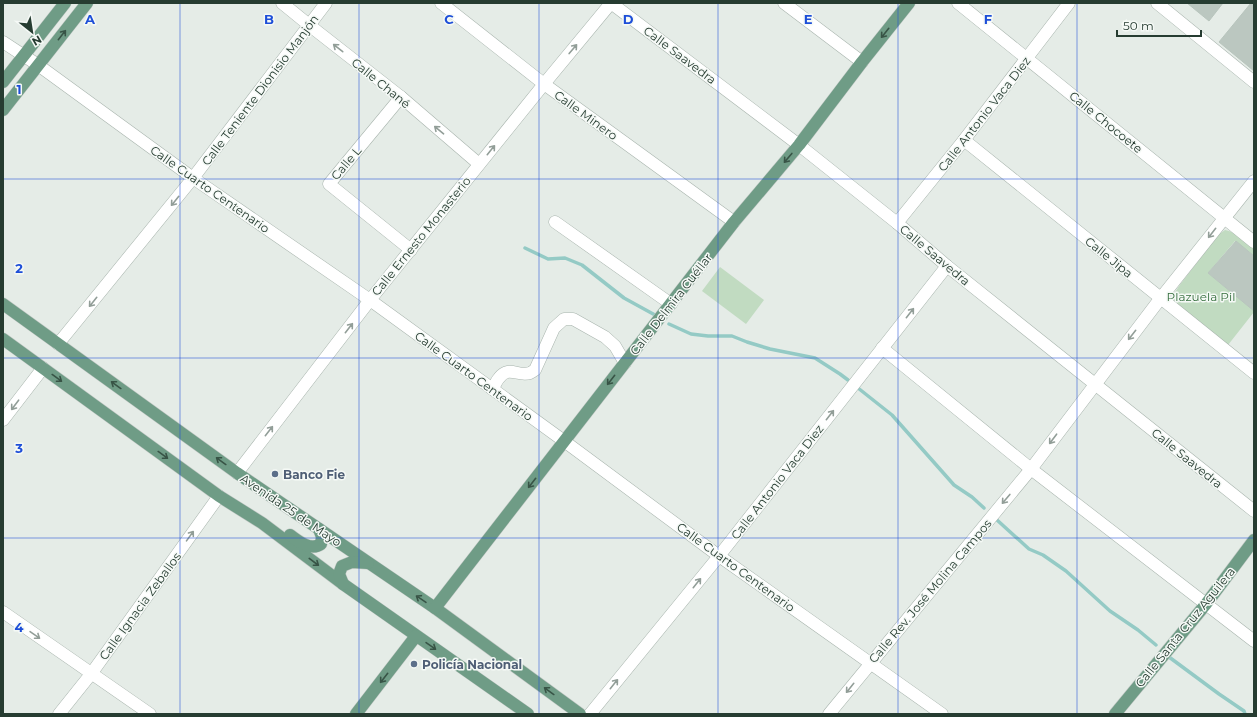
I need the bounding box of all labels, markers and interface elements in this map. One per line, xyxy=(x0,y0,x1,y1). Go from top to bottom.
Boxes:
text: A xyxy=(84,11,96,27)
text: B xyxy=(264,11,274,27)
text: C xyxy=(444,11,454,27)
text: D xyxy=(623,11,634,27)
text: E xyxy=(804,11,813,27)
text: F xyxy=(984,11,992,27)
north arrow xyxy=(12,12,52,52)
street label: Calle Teniente Dionisio Manjón xyxy=(198,12,322,168)
scale bar xyxy=(1117,12,1201,38)
text: 50 m xyxy=(1123,18,1154,33)
street label: Calle Saavedra xyxy=(641,23,719,87)
one-way arrow xyxy=(881,28,889,39)
one-way arrow xyxy=(57,30,66,41)
text: N xyxy=(30,32,44,49)
one-way arrow xyxy=(568,43,577,54)
one-way arrow xyxy=(332,44,343,52)
street label: Calle Antonio Vaca Diez xyxy=(935,54,1033,174)
street label: Calle Chané xyxy=(349,55,413,111)
text: 1 xyxy=(16,81,22,97)
street label: Calle Minero xyxy=(551,87,621,143)
street label: Calle Chocoete xyxy=(1066,88,1146,156)
one-way arrow xyxy=(433,125,444,134)
street label: Calle Cuarto Centenario xyxy=(147,142,273,236)
street label: Calle L xyxy=(328,143,364,183)
one-way arrow xyxy=(486,144,495,155)
one-way arrow xyxy=(784,153,793,163)
street label: Calle Ernesto Monasterio xyxy=(368,173,474,299)
one-way arrow xyxy=(170,196,179,206)
street label: Calle Saavedra xyxy=(897,221,973,289)
one-way arrow xyxy=(1208,228,1217,239)
street label: Calle Jipa xyxy=(1082,233,1136,281)
street label: Calle Delmira Cuéllar xyxy=(627,250,716,358)
text: 2 xyxy=(15,260,23,276)
park label: Plazuela Pil xyxy=(1167,289,1235,304)
one-way arrow xyxy=(88,296,97,307)
one-way arrow xyxy=(905,308,914,319)
one-way arrow xyxy=(344,322,353,333)
street label: Calle Cuarto Centenario xyxy=(412,328,536,424)
one-way arrow xyxy=(1128,330,1136,341)
one-way arrow xyxy=(52,374,63,382)
one-way arrow xyxy=(607,375,616,386)
one-way arrow xyxy=(111,381,122,389)
one-way arrow xyxy=(10,400,19,411)
one-way arrow xyxy=(825,410,834,421)
street label: Calle Antonio Vaca Diez xyxy=(728,422,826,542)
one-way arrow xyxy=(265,425,274,436)
street label: Calle Saavedra xyxy=(1149,425,1225,491)
one-way arrow xyxy=(1049,433,1057,444)
text: 3 xyxy=(14,440,23,456)
one-way arrow xyxy=(157,451,168,459)
one-way arrow xyxy=(216,457,227,466)
place label: Banco Fie xyxy=(283,467,345,482)
marker: Banco Fie xyxy=(270,469,280,479)
street label: Avenida 25 de Mayo xyxy=(237,471,345,549)
one-way arrow xyxy=(527,478,536,489)
one-way arrow xyxy=(1001,494,1010,504)
street label: Calle Rev. José Molina Campos xyxy=(865,516,995,666)
street label: Calle Cuarto Centenario xyxy=(674,519,798,615)
one-way arrow xyxy=(186,531,194,542)
street label: Calle Ignacia Zeballos xyxy=(96,549,184,663)
one-way arrow xyxy=(309,558,320,566)
street label: Calle Santa Cruz Aguilera xyxy=(1132,564,1238,690)
one-way arrow xyxy=(692,578,701,589)
one-way arrow xyxy=(415,594,427,602)
text: 4 xyxy=(15,619,24,635)
one-way arrow xyxy=(29,631,40,639)
one-way arrow xyxy=(425,642,436,650)
place label: Policía Nacional xyxy=(422,657,522,672)
marker: Policía Nacional xyxy=(409,659,419,669)
one-way arrow xyxy=(380,672,388,683)
one-way arrow xyxy=(610,678,619,689)
one-way arrow xyxy=(846,683,854,694)
one-way arrow xyxy=(544,687,555,695)

